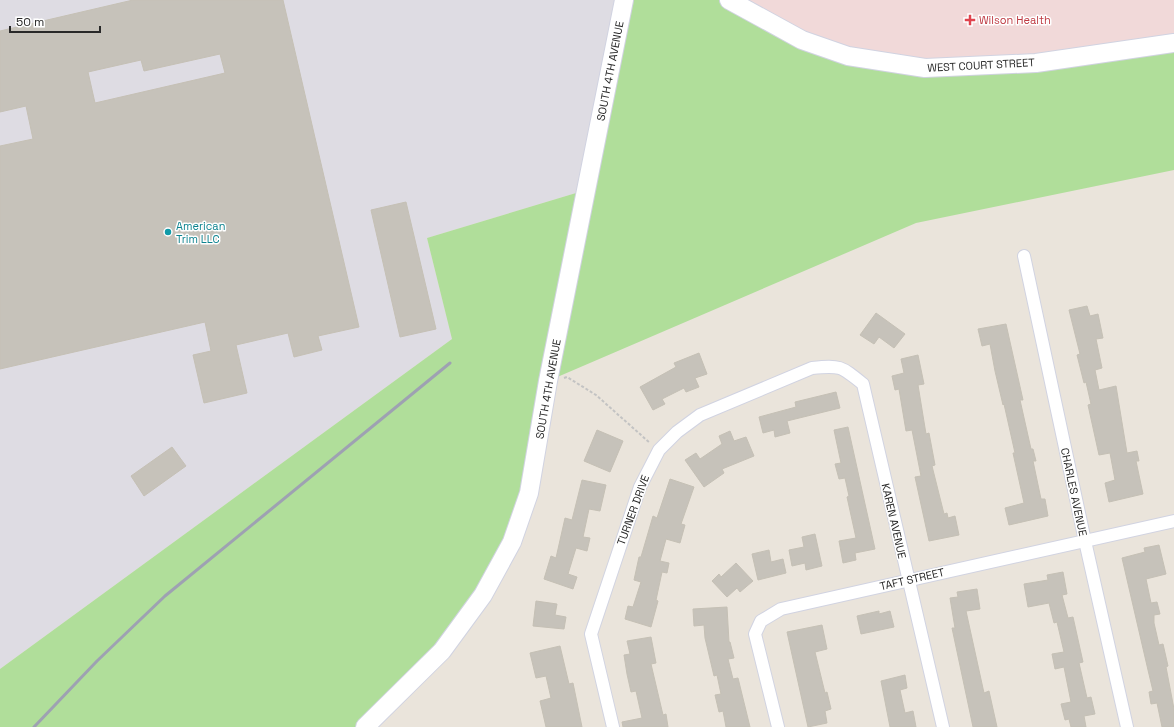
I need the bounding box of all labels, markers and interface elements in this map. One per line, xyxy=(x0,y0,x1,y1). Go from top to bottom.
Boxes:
scale bar xyxy=(10,8,100,34)
place label: Wilson Health xyxy=(979,13,1051,27)
text: 50 m xyxy=(16,14,44,30)
marker: Wilson Health xyxy=(964,14,976,26)
street label: SOUTH 4TH AVENUE xyxy=(593,20,627,122)
street label: WEST COURT STREET xyxy=(927,55,1036,75)
place label: American Trim LLC xyxy=(176,219,225,246)
marker: American Trim LLC xyxy=(163,227,173,237)
street label: SOUTH 4TH AVENUE xyxy=(532,338,564,440)
street label: CHARLES AVENUE xyxy=(1058,447,1090,537)
street label: TURNER DRIVE xyxy=(614,473,652,547)
street label: KAREN AVENUE xyxy=(879,482,909,560)
street label: TAFT STREET xyxy=(878,565,946,593)

